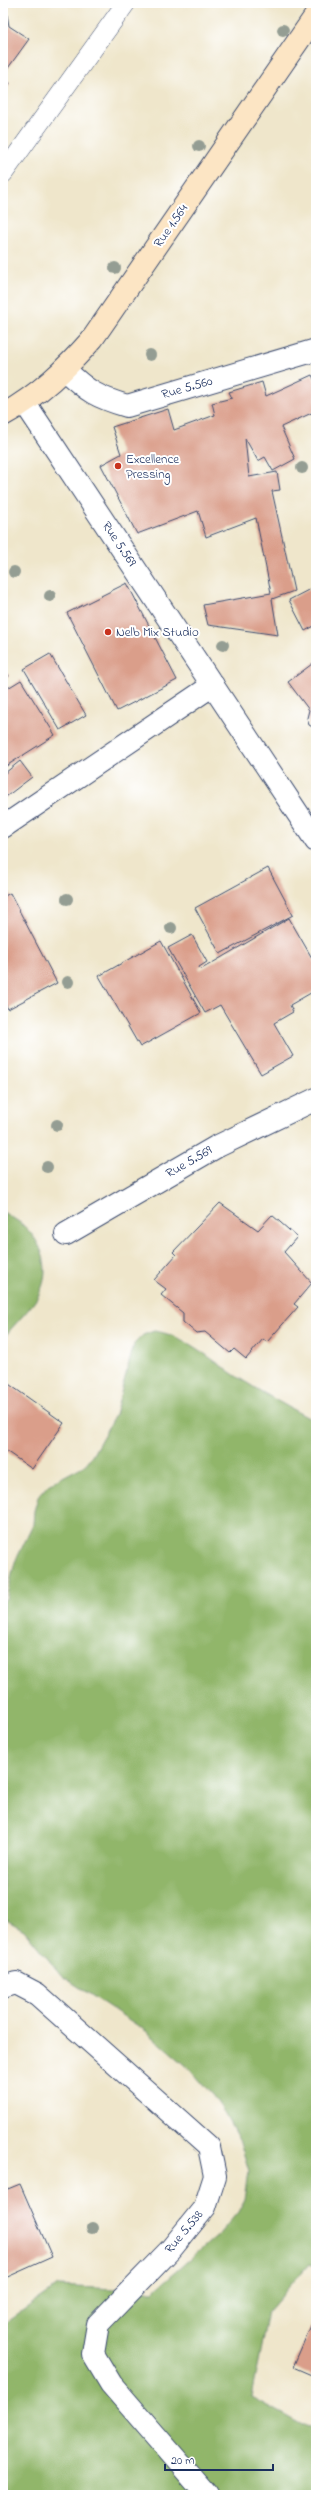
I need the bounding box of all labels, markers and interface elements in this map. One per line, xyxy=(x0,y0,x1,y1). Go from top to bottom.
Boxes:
street label: Rue 1.564 xyxy=(149,200,193,252)
street label: Rue 5.560 xyxy=(159,372,215,404)
place label: Excellence Pressing xyxy=(126,450,179,485)
marker: Excellence Pressing xyxy=(113,461,123,471)
street label: Rue 5.569 xyxy=(97,518,141,570)
place label: Nelb Mix Studio xyxy=(116,623,199,642)
marker: Nelb Mix Studio xyxy=(103,627,113,637)
street label: Rue 5.569 xyxy=(162,1141,216,1183)
street label: Rue 5.538 xyxy=(160,2206,208,2258)
scale bar xyxy=(165,2446,273,2472)
text: 20 m xyxy=(171,2452,194,2470)

